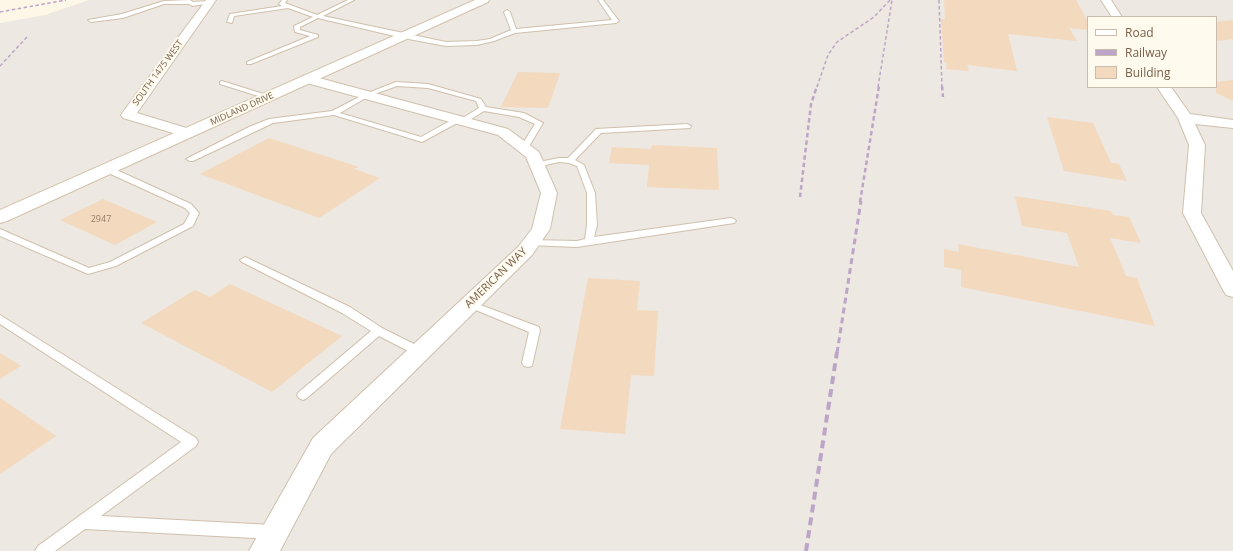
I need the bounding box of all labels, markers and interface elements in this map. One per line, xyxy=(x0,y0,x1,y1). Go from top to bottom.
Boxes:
legend xyxy=(1087,16,1217,88)
text: Road xyxy=(1125,24,1154,41)
street label: SOUTH 1475 WEST xyxy=(131,38,185,108)
text: Railway xyxy=(1125,44,1167,61)
text: Building xyxy=(1125,64,1170,81)
street label: MIDLAND DRIVE xyxy=(209,90,275,128)
house number: 2947 xyxy=(91,214,111,224)
street label: AMERICAN WAY xyxy=(462,245,530,311)

